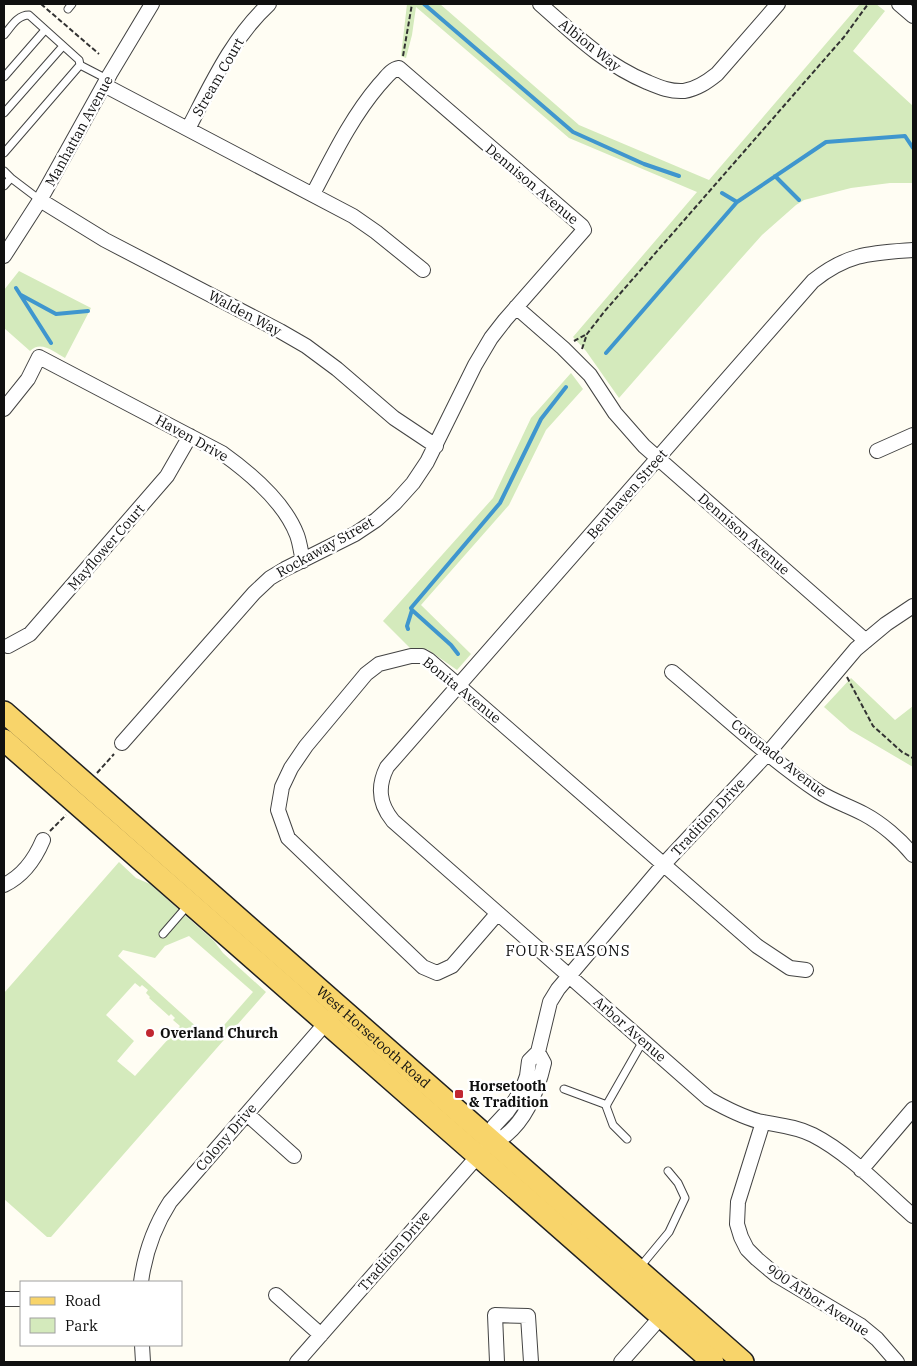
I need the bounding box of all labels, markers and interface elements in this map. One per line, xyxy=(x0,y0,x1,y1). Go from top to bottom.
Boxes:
street label: Albion Way xyxy=(555,15,625,75)
street label: Stream Court xyxy=(188,34,248,120)
street label: Manhattan Avenue xyxy=(41,72,117,190)
street label: Dennison Avenue xyxy=(482,140,582,228)
street label: Walden Way xyxy=(205,286,285,340)
street label: Haven Drive xyxy=(152,411,232,465)
street label: Benthaven Street xyxy=(583,445,671,543)
street label: Dennison Avenue xyxy=(694,489,794,579)
street label: Mayflower Court xyxy=(64,500,148,594)
street label: Rockaway Street xyxy=(273,513,377,581)
street label: Bonita Avenue xyxy=(419,653,505,727)
street label: Coronado Avenue xyxy=(728,715,830,801)
street label: Tradition Drive xyxy=(667,774,749,860)
district label: FOUR SEASONS xyxy=(505,941,631,960)
street label: West Horsetooth Road xyxy=(313,982,435,1092)
street label: Arbor Avenue xyxy=(590,992,670,1066)
place label: Overland Church xyxy=(160,1024,278,1042)
marker: Overland Church xyxy=(144,1027,156,1039)
place label: Horsetooth & Tradition xyxy=(469,1077,548,1111)
marker: Horsetooth & Tradition xyxy=(453,1088,465,1100)
street label: Colony Drive xyxy=(192,1099,260,1175)
street label: Tradition Drive xyxy=(354,1207,434,1295)
street label: 900 Arbor Avenue xyxy=(763,1260,873,1340)
legend xyxy=(20,1281,182,1346)
text: Road xyxy=(65,1291,101,1310)
text: Park xyxy=(65,1316,98,1335)

